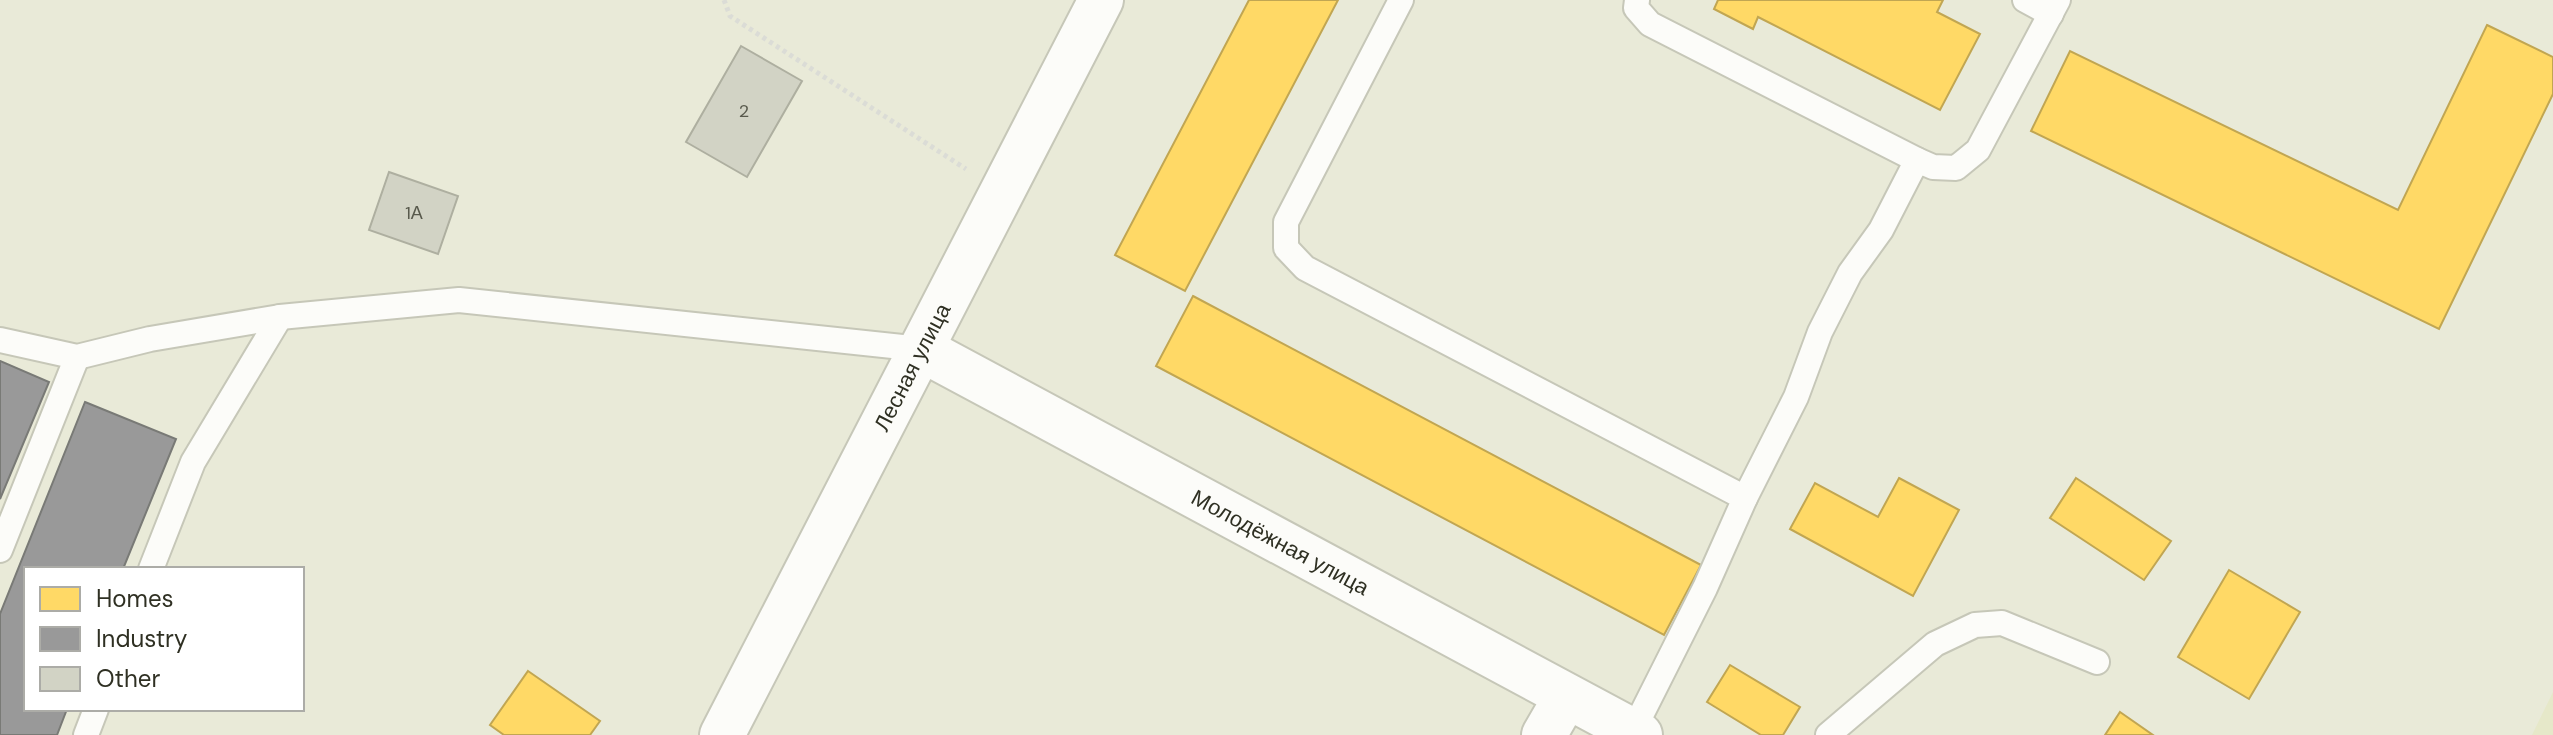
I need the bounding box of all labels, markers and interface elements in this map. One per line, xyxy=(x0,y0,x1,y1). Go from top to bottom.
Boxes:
house number: 2 xyxy=(739,99,749,123)
house number: 1А xyxy=(405,201,423,225)
street label: Лесная улица xyxy=(867,297,957,436)
street label: Молодёжная улица xyxy=(1187,482,1375,602)
legend xyxy=(24,567,304,711)
text: Homes xyxy=(96,583,174,614)
text: Industry xyxy=(96,623,187,654)
text: Other xyxy=(96,663,160,694)

